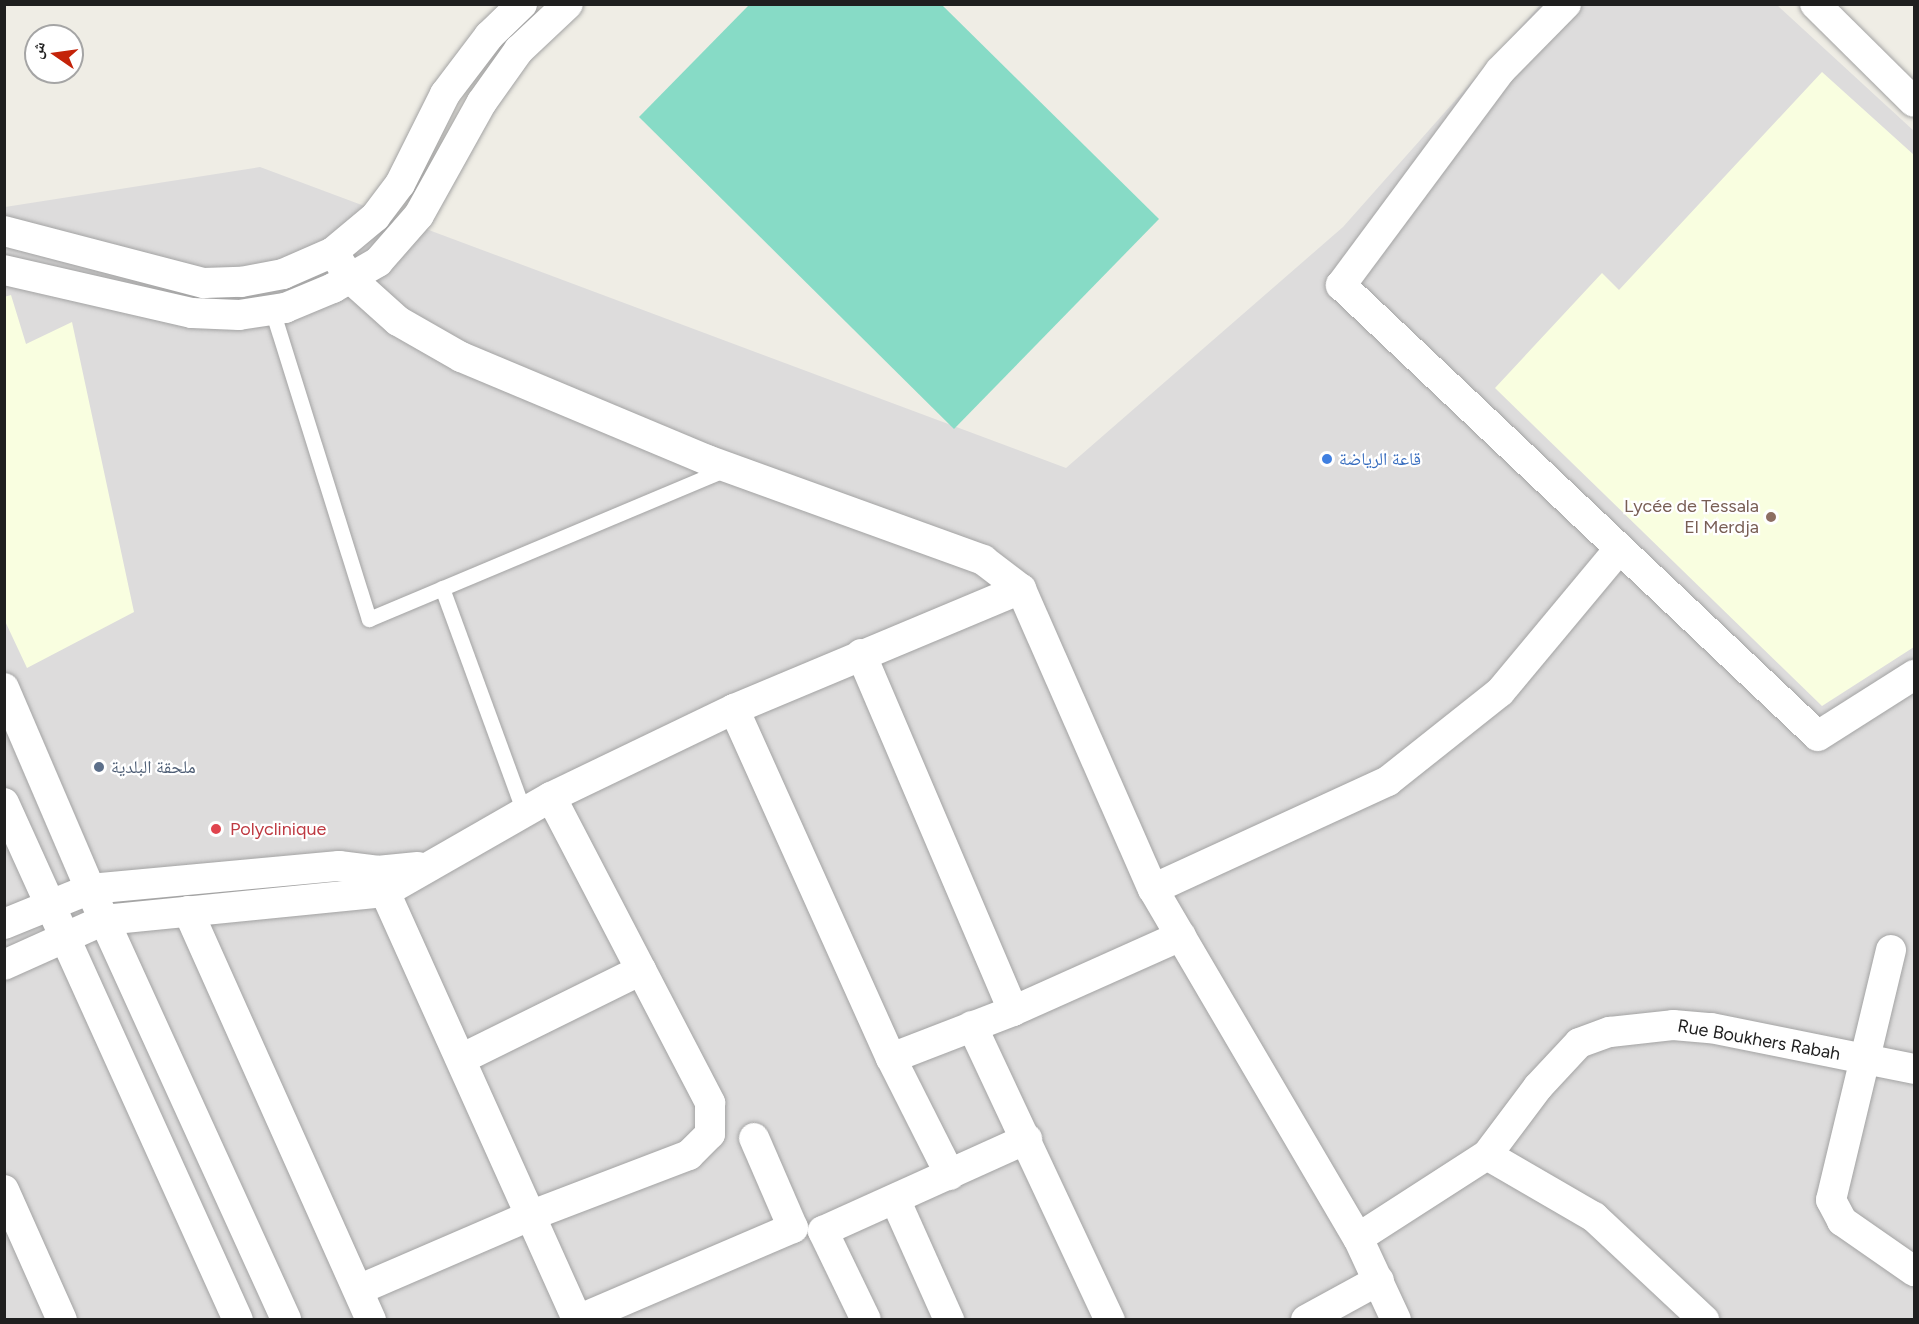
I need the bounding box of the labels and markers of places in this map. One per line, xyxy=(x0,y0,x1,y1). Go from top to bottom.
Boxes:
place label: قاعة الرياضة xyxy=(1339,448,1421,470)
marker: قاعة الرياضة xyxy=(1320,452,1334,466)
place label: Lycée de Tessala El Merdja xyxy=(1624,496,1759,538)
marker: Lycée de Tessala El Merdja xyxy=(1764,510,1778,524)
place label: ملحقة البلدية xyxy=(111,756,196,778)
marker: ملحقة البلدية xyxy=(92,760,106,774)
place label: Polyclinique xyxy=(230,818,326,840)
marker: Polyclinique xyxy=(207,820,225,838)

